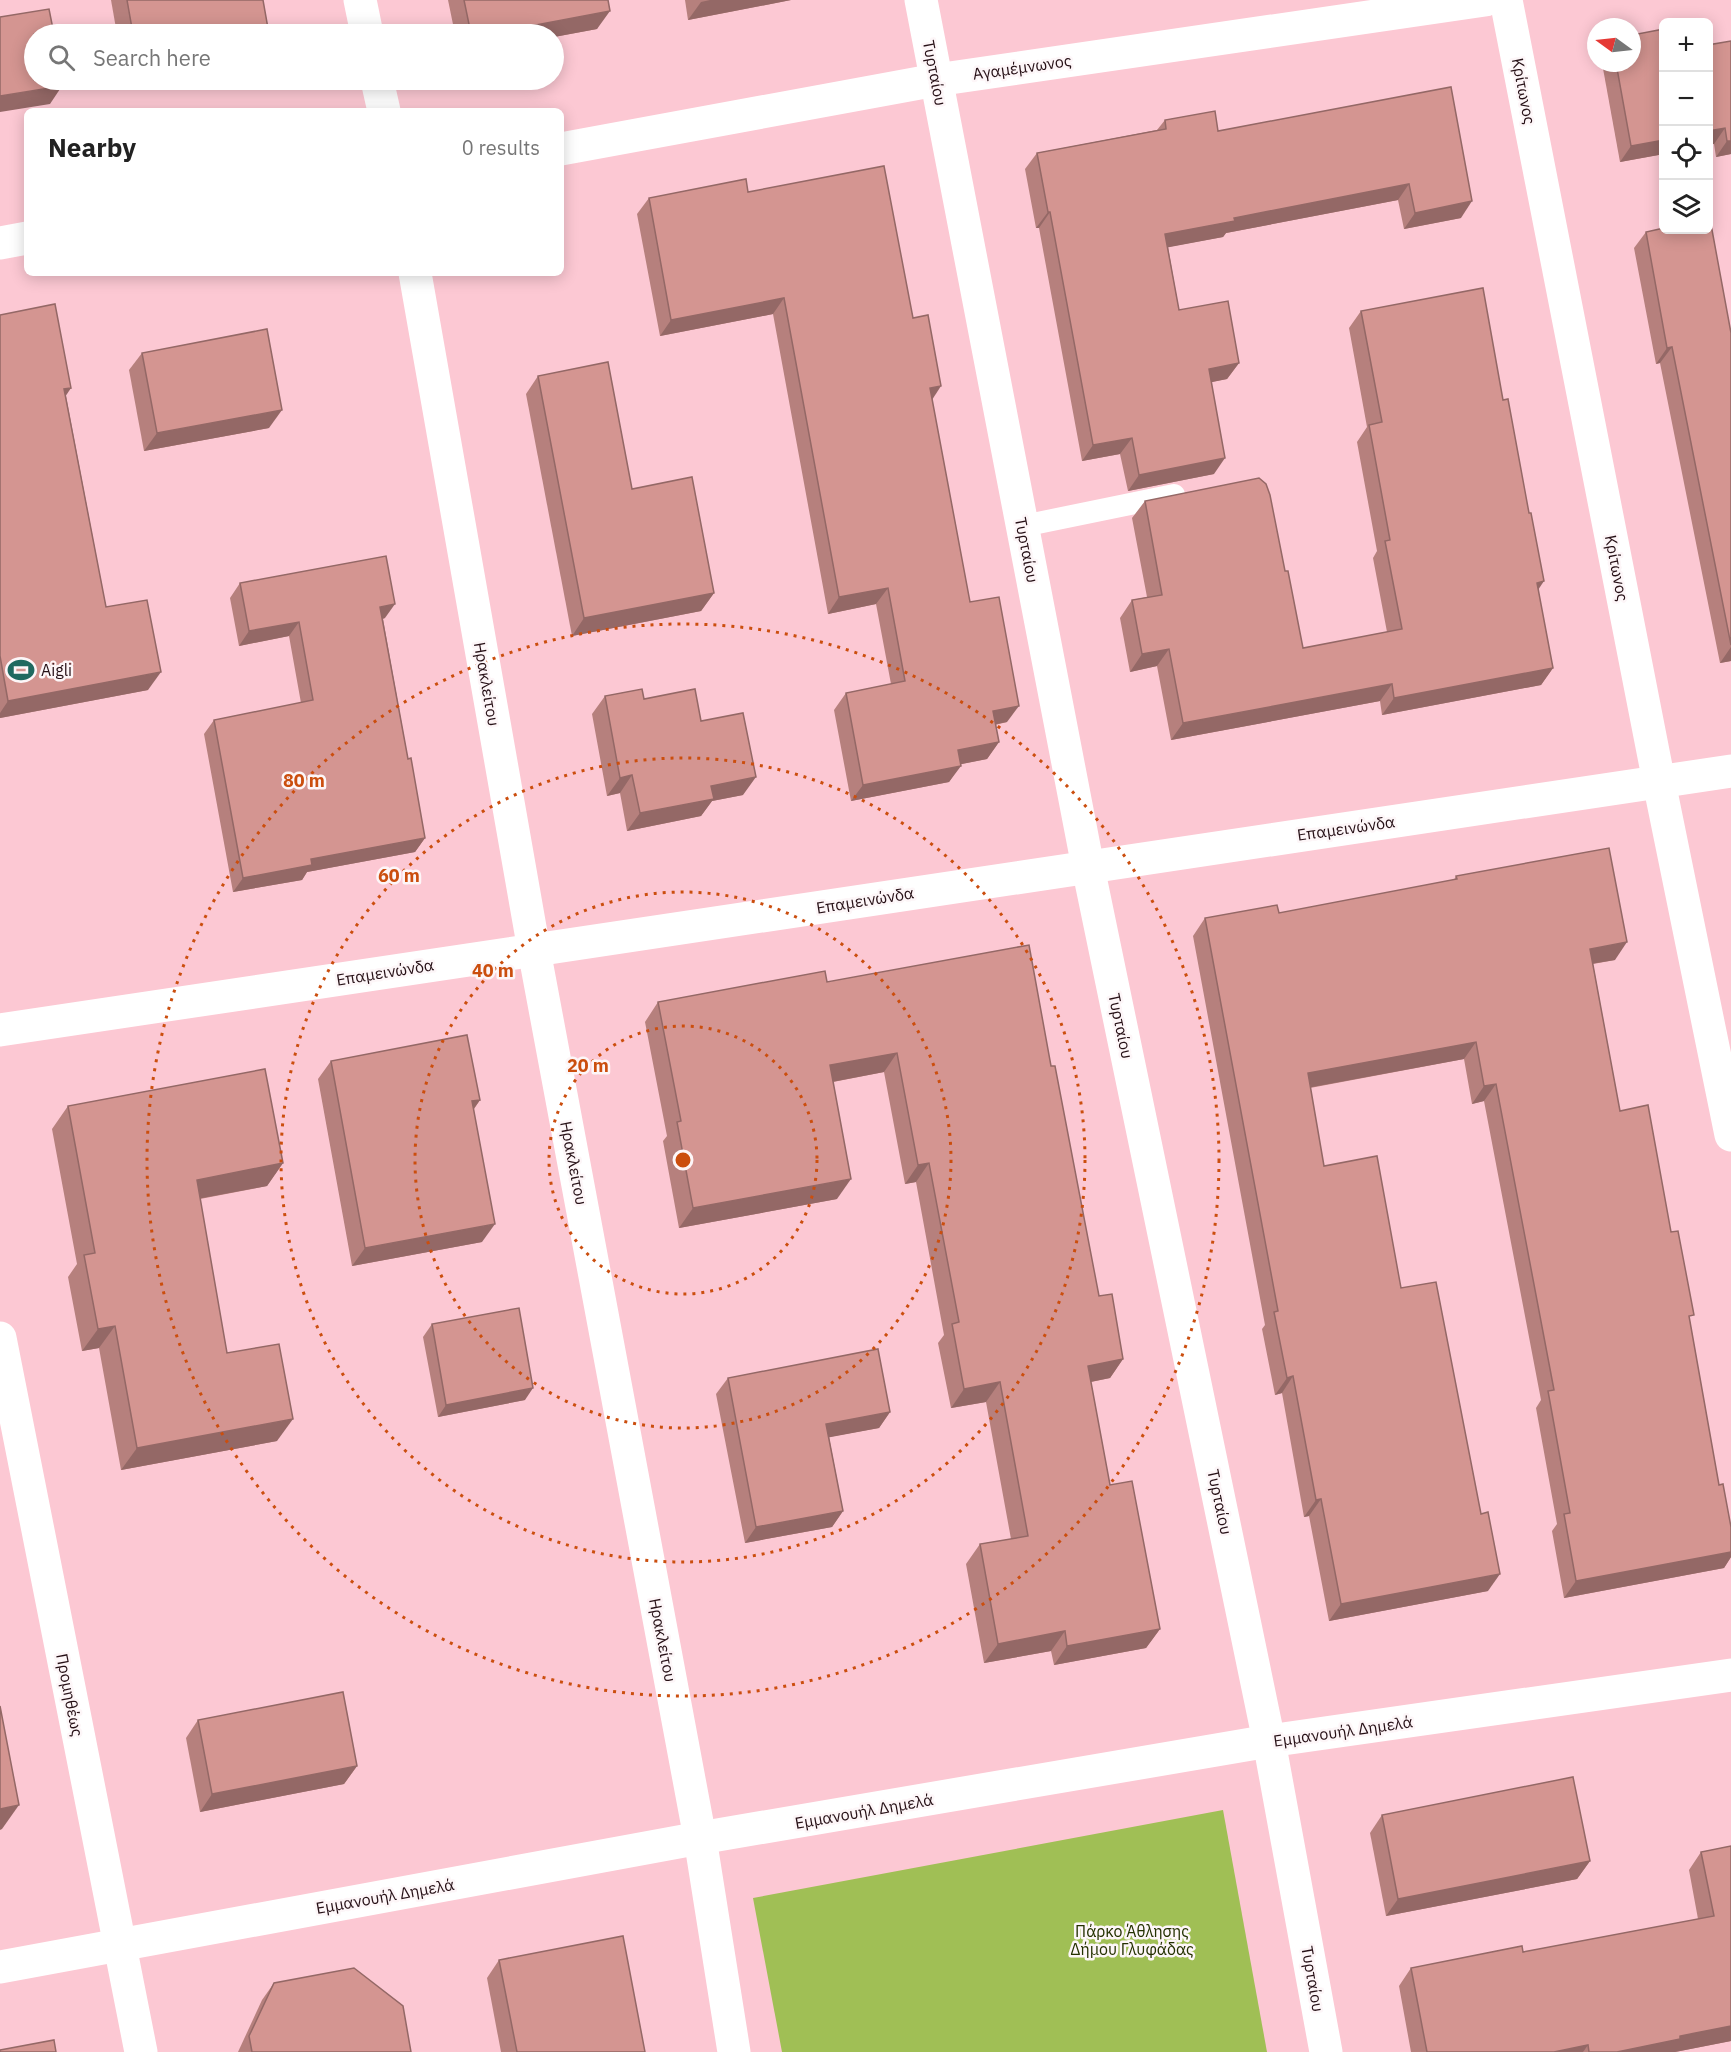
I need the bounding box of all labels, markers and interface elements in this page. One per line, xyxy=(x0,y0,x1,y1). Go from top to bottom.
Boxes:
north arrow xyxy=(1587,18,1641,72)
map controls xyxy=(1659,18,1713,234)
button: + xyxy=(1659,18,1713,72)
search box xyxy=(24,24,564,90)
street label: Τυρταίου xyxy=(919,38,951,108)
icon: search xyxy=(45,41,78,74)
text: Search here xyxy=(93,43,211,72)
street label: Αγαμέμνωνος xyxy=(971,50,1073,84)
street label: Κρίτωνος xyxy=(1508,56,1540,126)
button: − xyxy=(1659,72,1713,126)
button: locate xyxy=(1659,126,1713,180)
text: Nearby xyxy=(48,130,136,164)
text: 0 results xyxy=(462,134,540,161)
button: layers xyxy=(1659,180,1713,234)
street label: Τυρταίου xyxy=(1011,515,1043,585)
street label: Κρίτωνος xyxy=(1601,533,1633,603)
street label: Ηρακλείτου xyxy=(470,640,504,728)
sports icon: Aigli xyxy=(6,655,36,685)
place label: Aigli xyxy=(41,660,72,680)
text: 80 m xyxy=(283,769,325,792)
street label: Επαμεινώνδα xyxy=(1296,811,1396,845)
text: 60 m xyxy=(378,864,420,887)
street label: Επαμεινώνδα xyxy=(815,882,915,918)
street label: Επαμεινώνδα xyxy=(335,954,435,990)
text: 40 m xyxy=(472,959,514,982)
street label: Τυρταίου xyxy=(1104,991,1138,1061)
text: 20 m xyxy=(567,1054,609,1077)
street label: Ηρακλείτου xyxy=(556,1119,592,1207)
centre of rings xyxy=(673,1150,693,1170)
street label: Τυρταίου xyxy=(1203,1467,1237,1537)
street label: Ηρακλείτου xyxy=(645,1596,681,1684)
street label: Προμηθέως xyxy=(52,1652,88,1738)
street label: Εμμανουήλ Δημελά xyxy=(1272,1711,1414,1751)
street label: Εμμανουήλ Δημελά xyxy=(793,1789,935,1833)
street label: Εμμανουήλ Δημελά xyxy=(314,1874,456,1918)
park label: Πάρκο Άθλησης Δήμου Γλυφάδας xyxy=(1070,1921,1194,1959)
street label: Τυρταίου xyxy=(1297,1945,1329,2013)

